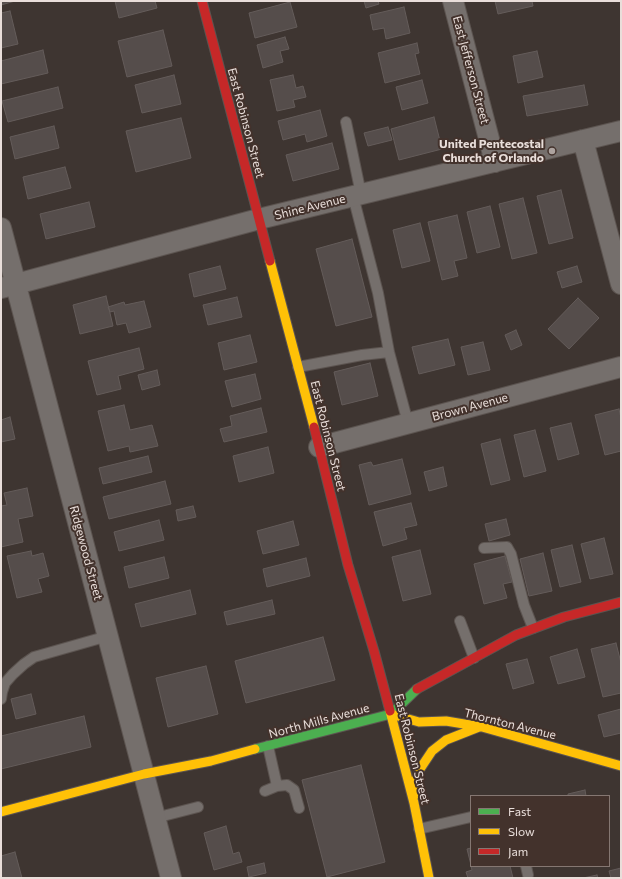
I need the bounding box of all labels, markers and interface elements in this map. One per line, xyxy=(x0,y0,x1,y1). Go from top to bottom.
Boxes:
street label: East Jefferson Street xyxy=(450,14,492,126)
street label: East Robinson Street xyxy=(224,66,268,180)
place label: United Pentecostal Church of Orlando xyxy=(439,137,544,165)
marker: United Pentecostal Church of Orlando xyxy=(547,146,557,156)
street label: Shine Avenue xyxy=(273,191,347,223)
street label: East Robinson Street xyxy=(307,379,349,493)
street label: Brown Avenue xyxy=(430,390,510,424)
street label: Ridgewood Street xyxy=(66,504,106,602)
street label: East Robinson Street xyxy=(391,692,433,806)
street label: North Mills Avenue xyxy=(267,701,371,741)
street label: Thornton Avenue xyxy=(462,706,558,742)
legend xyxy=(470,795,610,867)
text: Fast xyxy=(508,804,531,818)
text: Slow xyxy=(508,824,535,838)
text: Jam xyxy=(508,844,528,858)

